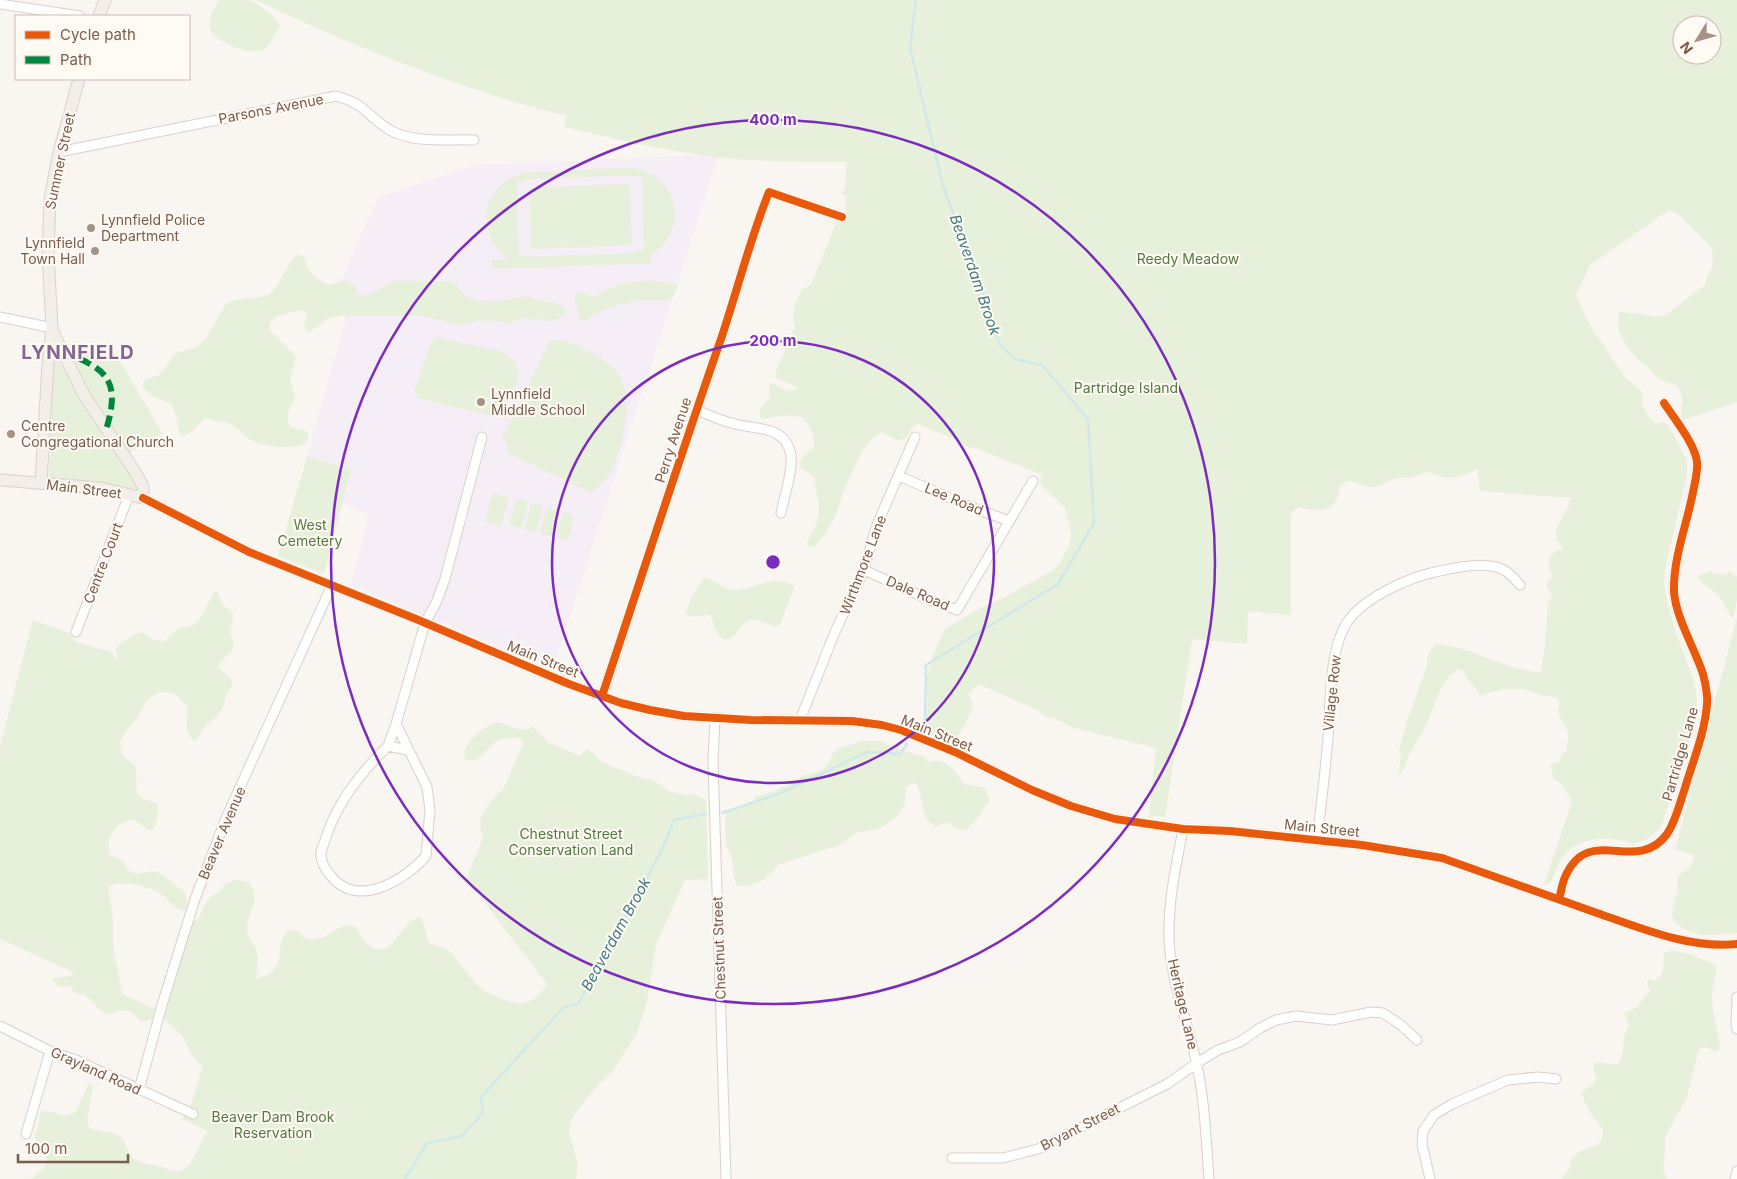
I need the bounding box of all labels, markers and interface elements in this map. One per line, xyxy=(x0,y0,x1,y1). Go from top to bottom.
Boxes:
legend xyxy=(15,15,190,80)
north arrow xyxy=(1672,15,1722,65)
text: Cycle path xyxy=(60,25,136,44)
text: N xyxy=(1676,39,1696,58)
text: Path xyxy=(60,50,92,69)
street label: Parsons Avenue xyxy=(217,90,325,127)
street label: Summer Street xyxy=(41,110,78,211)
text: 400 m xyxy=(749,110,797,129)
place label: Lynnfield Police Department xyxy=(101,211,205,244)
water label: Beaverdam Brook xyxy=(946,212,1005,339)
marker: Lynnfield Police Department xyxy=(85,222,97,234)
place label: Lynnfield Town Hall xyxy=(20,234,85,267)
marker: Lynnfield Town Hall xyxy=(89,245,101,257)
park label: Reedy Meadow xyxy=(1137,250,1239,267)
text: 200 m xyxy=(750,331,796,350)
district label: LYNNFIELD xyxy=(21,341,135,364)
park label: Partridge Island xyxy=(1074,379,1178,396)
place label: Lynnfield Middle School xyxy=(491,385,585,418)
street label: Perry Avenue xyxy=(651,395,694,485)
marker: Lynnfield Middle School xyxy=(475,396,487,408)
place label: Centre Congregational Church xyxy=(21,417,174,450)
marker: Centre Congregational Church xyxy=(5,428,17,440)
street label: Main Street xyxy=(45,475,123,502)
street label: Lee Road xyxy=(922,479,986,518)
street label: Wirthmore Lane xyxy=(836,513,889,617)
park label: West Cemetery xyxy=(278,516,343,549)
street label: Centre Court xyxy=(79,520,126,606)
centre of rings xyxy=(764,553,782,571)
street label: Dale Road xyxy=(884,572,952,613)
street label: Main Street xyxy=(505,636,582,681)
street label: Village Row xyxy=(1319,654,1344,732)
street label: Partridge Lane xyxy=(1658,705,1701,803)
street label: Main Street xyxy=(899,710,976,755)
street label: Beaver Avenue xyxy=(194,784,249,882)
street label: Main Street xyxy=(1284,815,1361,840)
park label: Chestnut Street Conservation Land xyxy=(509,825,633,858)
water label: Beaverdam Brook xyxy=(577,873,655,994)
street label: Chestnut Street xyxy=(708,896,729,1000)
street label: Heritage Lane xyxy=(1165,957,1202,1051)
street label: Grayland Road xyxy=(48,1043,144,1098)
street label: Bryant Street xyxy=(1037,1099,1123,1154)
park label: Beaver Dam Brook Reservation xyxy=(212,1108,335,1141)
scale bar xyxy=(18,1132,128,1164)
text: 100 m xyxy=(25,1139,67,1158)

